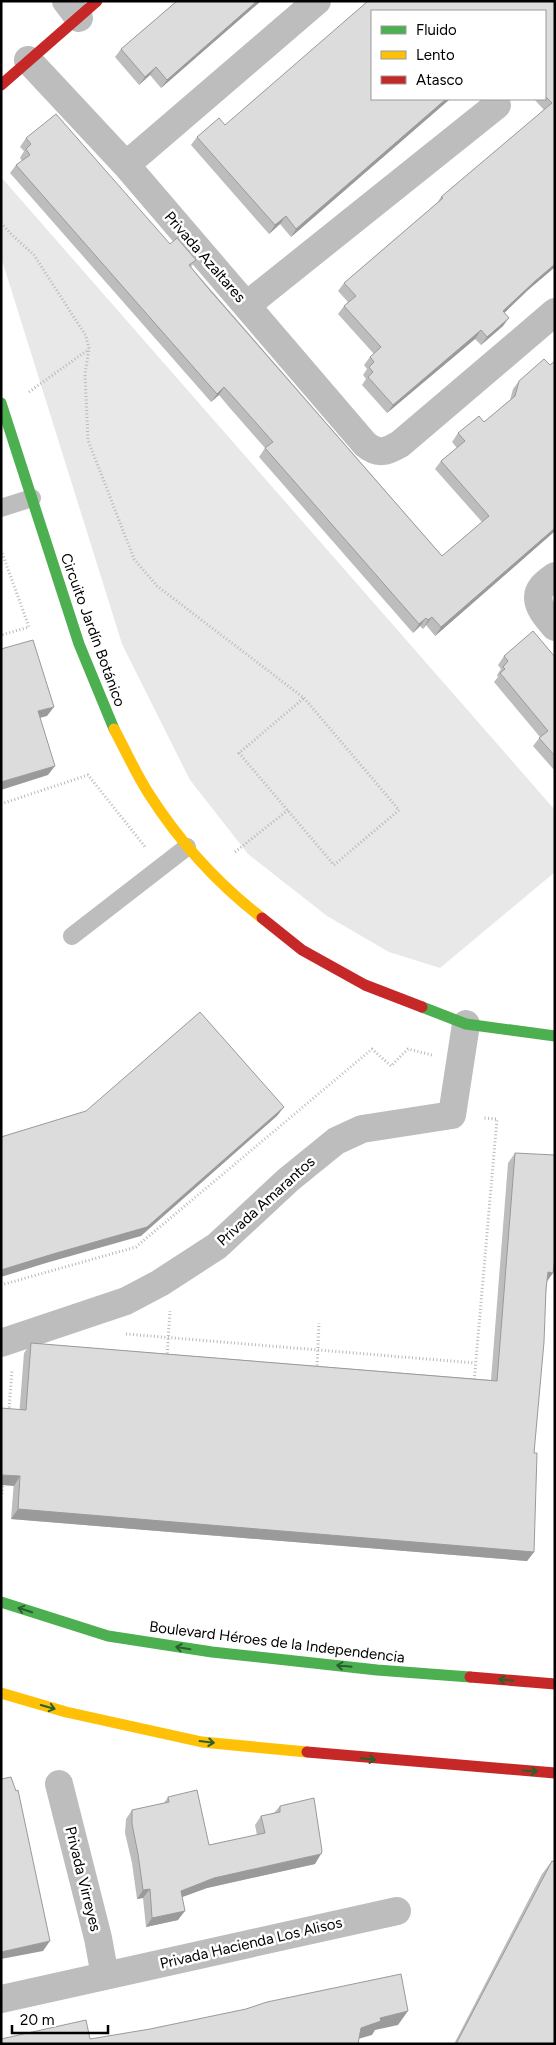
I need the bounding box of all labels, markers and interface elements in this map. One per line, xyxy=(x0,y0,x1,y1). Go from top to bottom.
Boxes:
legend xyxy=(371,10,546,100)
text: Fluido xyxy=(416,21,457,39)
text: Lento xyxy=(416,46,455,64)
text: Atasco xyxy=(416,71,464,89)
street label: Privada Azaltares xyxy=(161,208,249,306)
street label: Circuito Jardín Botánico xyxy=(57,551,129,709)
street label: Privada Amarantos xyxy=(213,1152,319,1250)
one-way arrow xyxy=(18,1604,34,1614)
street label: Boulevard Héroes de la Independencia xyxy=(148,1617,406,1667)
one-way arrow xyxy=(175,1643,191,1653)
one-way arrow xyxy=(337,1661,353,1671)
one-way arrow xyxy=(498,1675,514,1685)
one-way arrow xyxy=(40,1703,56,1712)
one-way arrow xyxy=(198,1737,214,1747)
one-way arrow xyxy=(360,1754,376,1763)
one-way arrow xyxy=(522,1766,538,1776)
street label: Privada Virreyes xyxy=(61,1825,105,1933)
street label: Privada Hacienda Los Alisos xyxy=(158,1913,344,1973)
scale bar xyxy=(12,2002,109,2034)
text: 20 m xyxy=(20,2011,54,2029)

